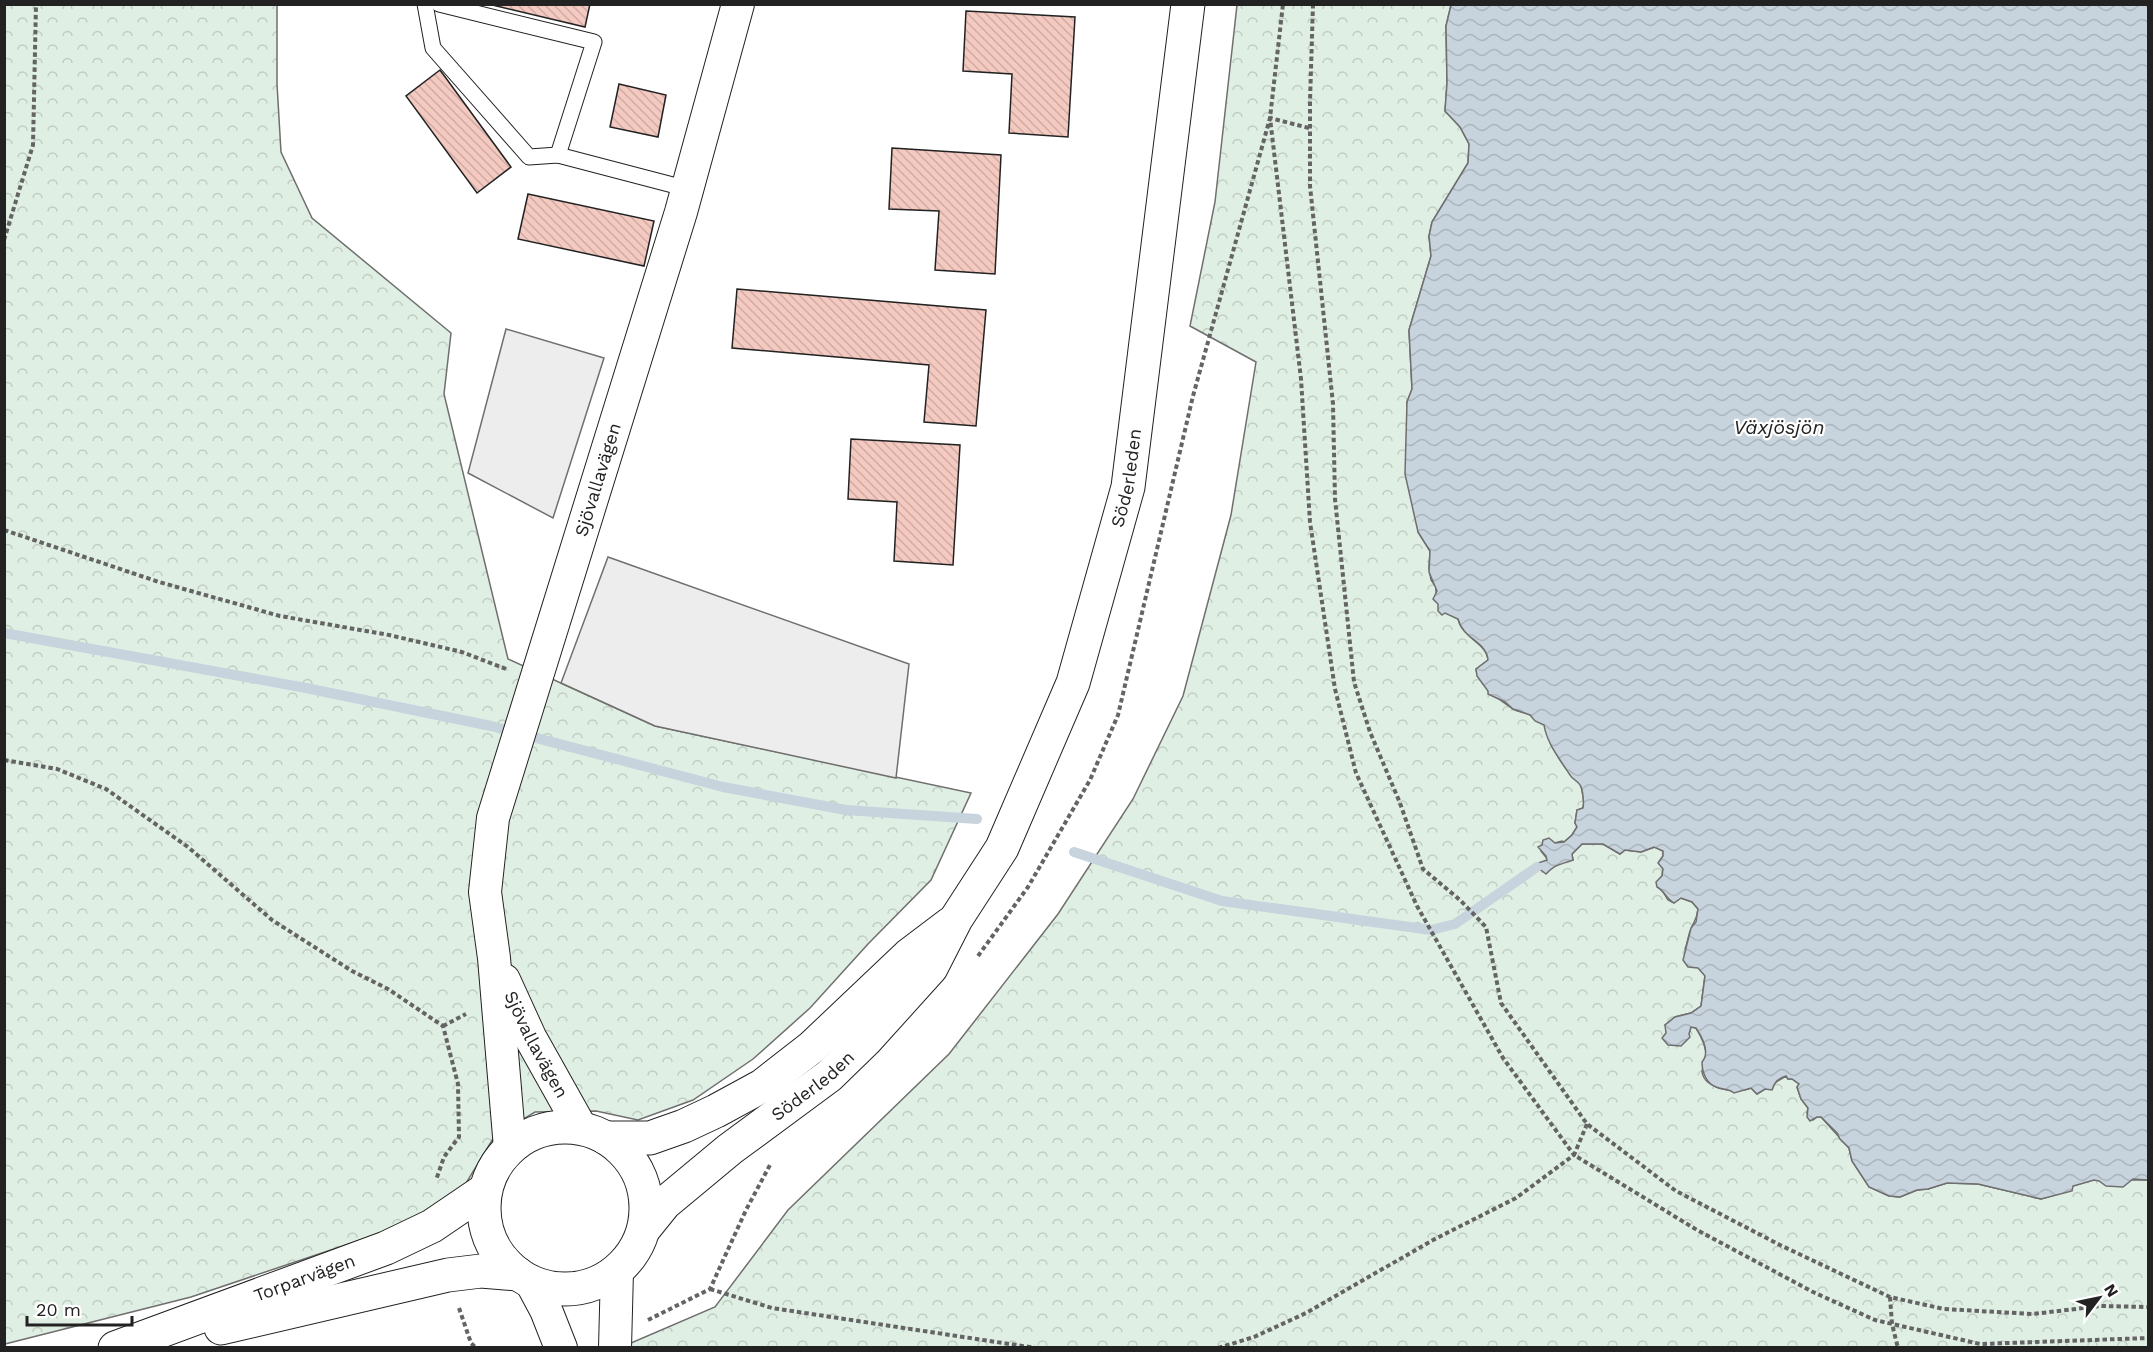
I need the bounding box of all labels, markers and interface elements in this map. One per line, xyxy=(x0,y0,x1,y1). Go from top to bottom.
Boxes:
water label: Växjösjön xyxy=(1734,415,1824,439)
street label: Sjövallavägen xyxy=(570,420,625,539)
street label: Söderleden xyxy=(1106,427,1145,530)
street label: Sjövallavägen xyxy=(500,987,573,1101)
street label: Söderleden xyxy=(767,1046,858,1125)
street label: Torparvägen xyxy=(251,1249,358,1306)
north arrow xyxy=(2069,1268,2129,1328)
text: N xyxy=(2100,1280,2122,1300)
scale bar xyxy=(27,1289,132,1327)
text: 20 m xyxy=(36,1299,81,1320)

